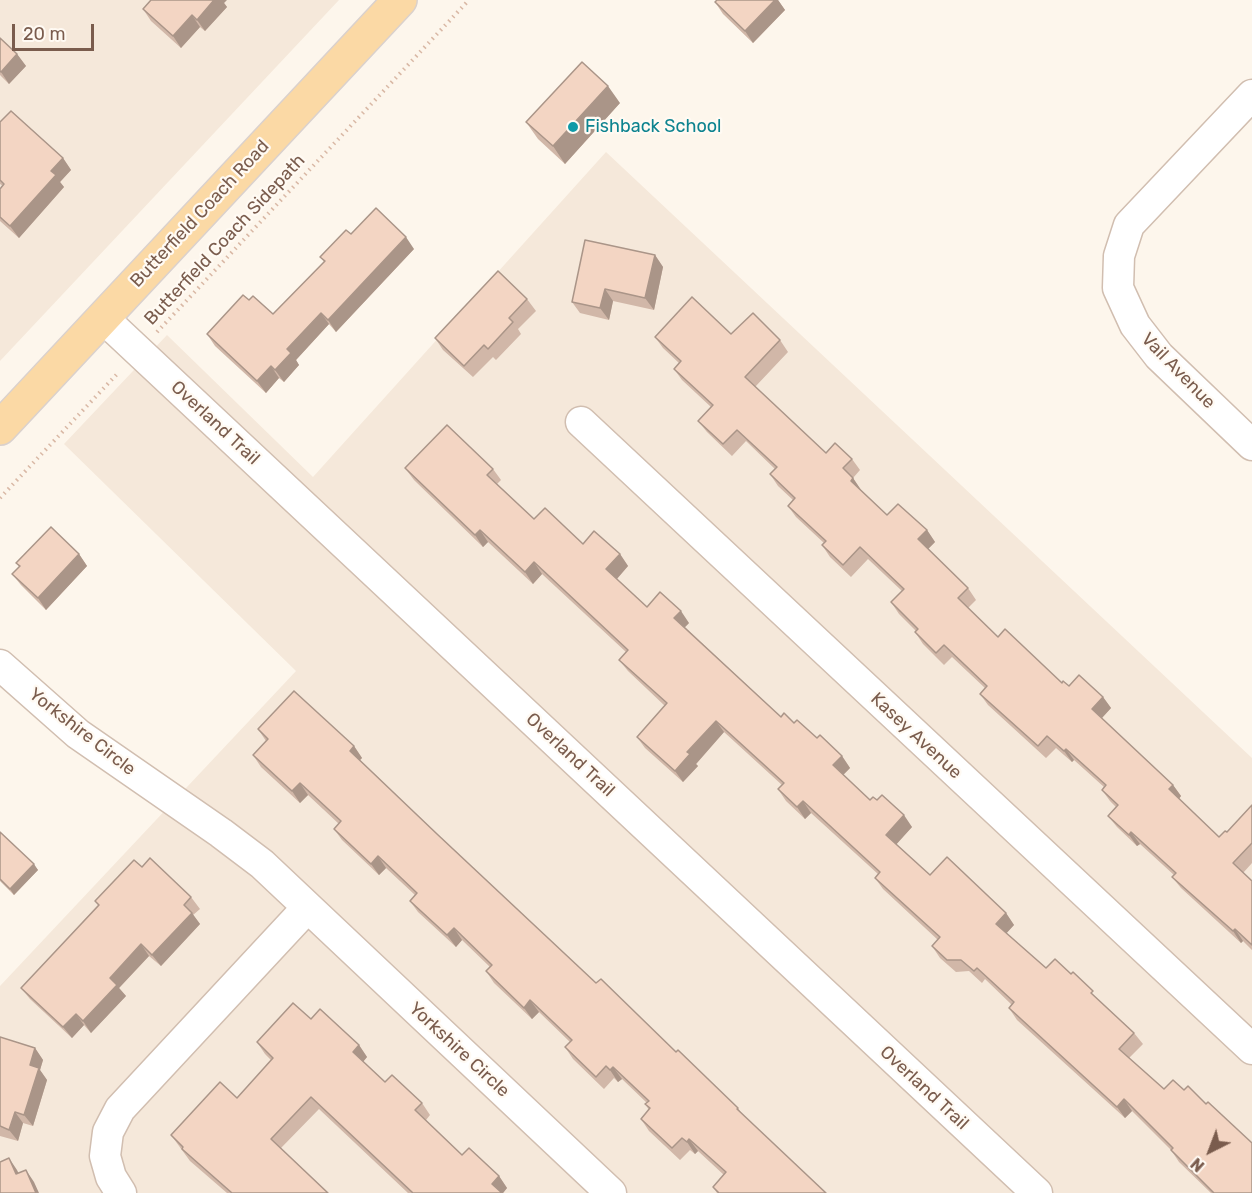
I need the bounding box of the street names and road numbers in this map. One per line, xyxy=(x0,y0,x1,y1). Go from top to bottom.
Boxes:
street label: Butterfield Coach Road xyxy=(126,136,274,292)
street label: Butterfield Coach Sidepath xyxy=(140,150,310,330)
street label: Vail Avenue xyxy=(1137,329,1219,413)
street label: Overland Trail xyxy=(166,376,264,470)
street label: Yorkshire Circle xyxy=(24,684,140,780)
street label: Kasey Avenue xyxy=(866,688,966,784)
street label: Overland Trail xyxy=(521,708,619,802)
street label: Yorkshire Circle xyxy=(404,998,514,1102)
street label: Overland Trail xyxy=(875,1041,973,1135)

